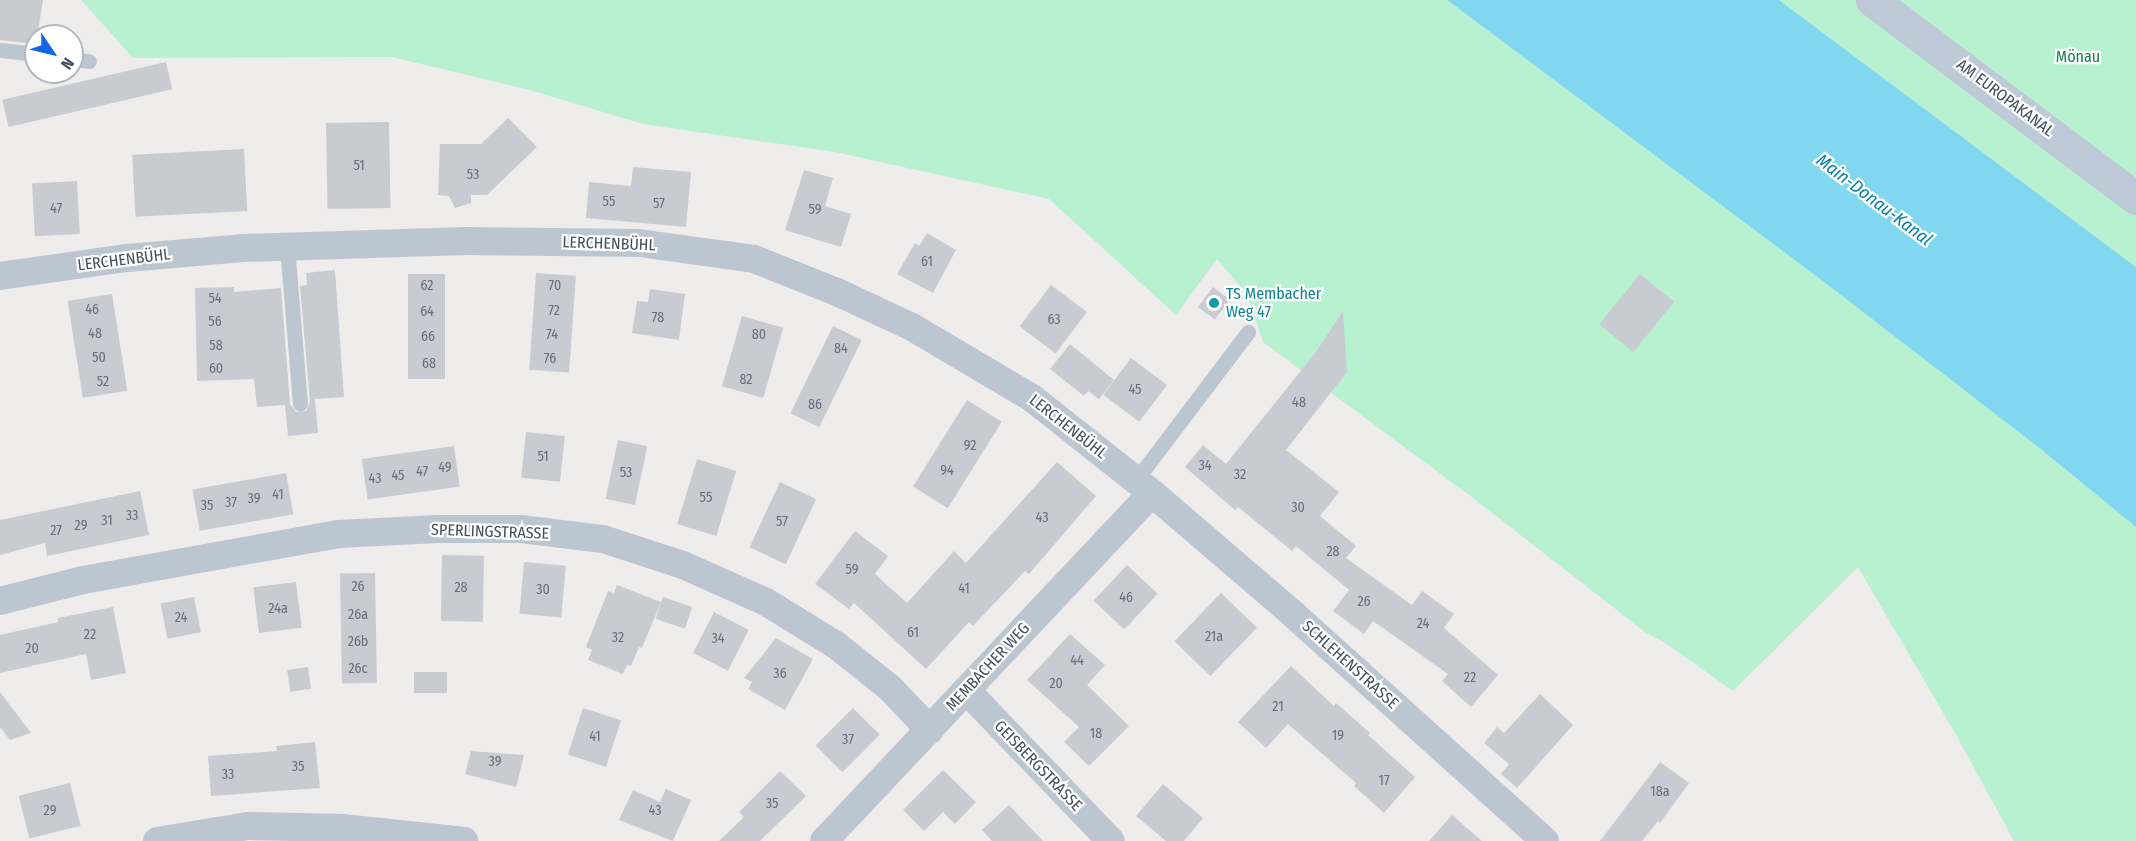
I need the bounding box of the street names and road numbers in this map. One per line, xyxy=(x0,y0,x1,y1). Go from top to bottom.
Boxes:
street label: AM EUROPAKANAL xyxy=(1952,55,2058,141)
street label: LERCHENBÜHL xyxy=(562,233,656,255)
street label: LERCHENBÜHL xyxy=(77,245,171,275)
street label: LERCHENBÜHL xyxy=(1025,391,1111,463)
street label: SPERLINGSTRASSE xyxy=(431,520,549,544)
street label: SCHLEHENSTRASSE xyxy=(1298,617,1402,713)
street label: MEMBACHER WEG xyxy=(942,619,1034,715)
street label: GEISBERGSTRASSE xyxy=(990,717,1086,815)

